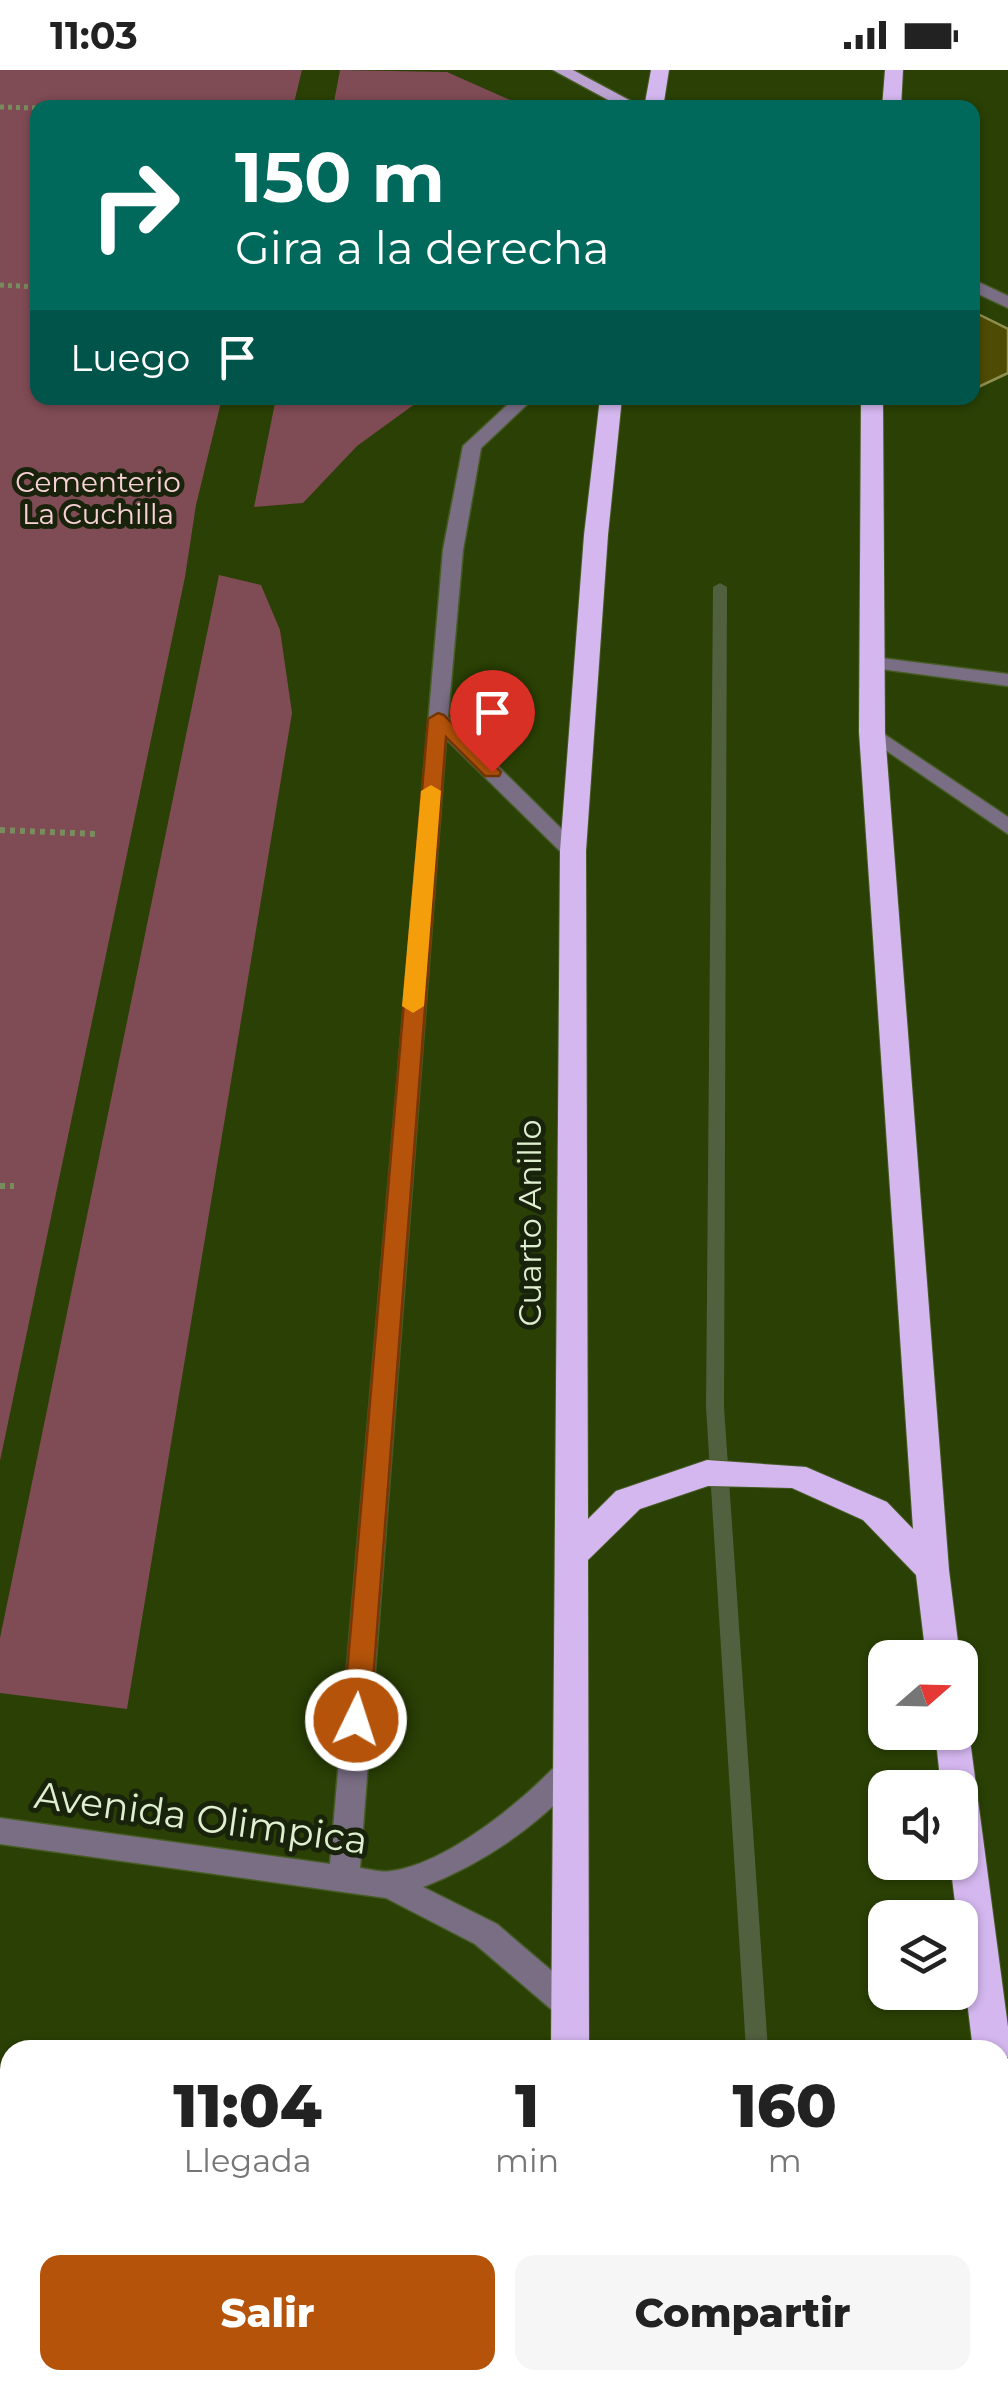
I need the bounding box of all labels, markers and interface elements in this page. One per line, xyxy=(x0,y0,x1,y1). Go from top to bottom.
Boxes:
text: 11:03 xyxy=(50,12,138,59)
text: 150 m xyxy=(235,134,445,220)
icon: right xyxy=(70,140,200,270)
text: Gira a la derecha xyxy=(235,220,610,275)
icon: arrive xyxy=(210,330,265,385)
text: Luego xyxy=(70,334,190,381)
park label: Cementerio La Cuchilla xyxy=(15,465,181,531)
pin xyxy=(450,670,535,773)
icon: arrive xyxy=(465,685,520,740)
street label: Cuarto Anillo xyxy=(510,1119,549,1327)
north arrow xyxy=(868,1640,978,1750)
map controls xyxy=(868,1640,978,2010)
position arrow xyxy=(304,1668,408,1772)
button: sound xyxy=(868,1770,978,1880)
street label: Avenida Olimpica xyxy=(32,1771,371,1864)
button: layers xyxy=(868,1900,978,2010)
text: 11:04 xyxy=(173,2069,322,2142)
text: 1 xyxy=(515,2069,539,2142)
text: 160 xyxy=(732,2069,837,2142)
text: Llegada xyxy=(183,2141,312,2180)
text: min xyxy=(495,2141,559,2180)
text: m xyxy=(768,2141,802,2180)
button: Salir xyxy=(40,2255,495,2370)
button: Compartir xyxy=(515,2255,970,2370)

